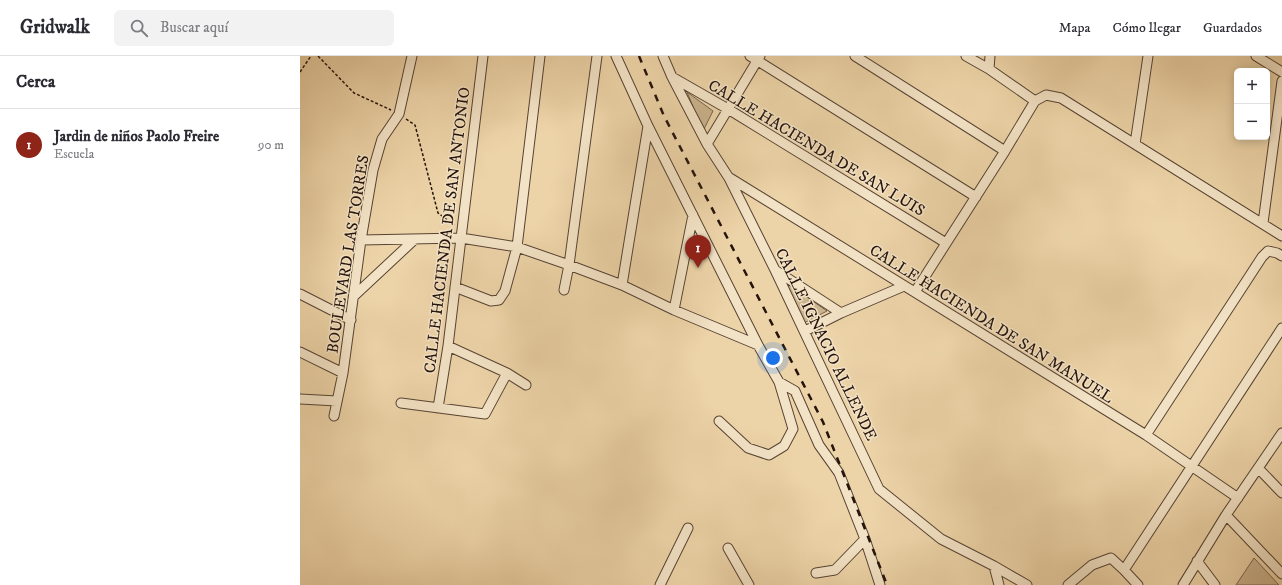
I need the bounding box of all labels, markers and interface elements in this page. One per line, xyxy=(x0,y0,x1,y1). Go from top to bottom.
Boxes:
search box xyxy=(114,10,394,46)
text: Gridwalk xyxy=(20,16,90,39)
icon: search xyxy=(128,17,150,39)
text: Buscar aquí xyxy=(160,18,228,37)
text: Mapa xyxy=(1059,19,1090,37)
text: Cómo llegar xyxy=(1112,19,1181,37)
text: Guardados xyxy=(1203,19,1262,37)
map controls xyxy=(1234,68,1270,140)
button: + xyxy=(1234,68,1270,104)
text: Cerca xyxy=(16,71,55,93)
street label: CALLE HACIENDA DE SAN LUIS xyxy=(704,75,929,221)
street label: CALLE HACIENDA DE SAN ANTONIO xyxy=(419,86,474,374)
button: − xyxy=(1234,104,1270,140)
text: Jardin de niños Paolo Freire xyxy=(54,127,219,146)
text: 1 xyxy=(27,137,31,153)
text: 90 m xyxy=(258,137,284,153)
text: Escuela xyxy=(54,146,94,162)
street label: BOULEVARD LAS TORRES xyxy=(322,154,374,355)
pin: 1 xyxy=(685,235,711,268)
street label: CALLE HACIENDA DE SAN MANUEL xyxy=(866,240,1118,408)
street label: CALLE IGNACIO ALLENDE xyxy=(771,245,881,444)
your location xyxy=(763,348,783,368)

